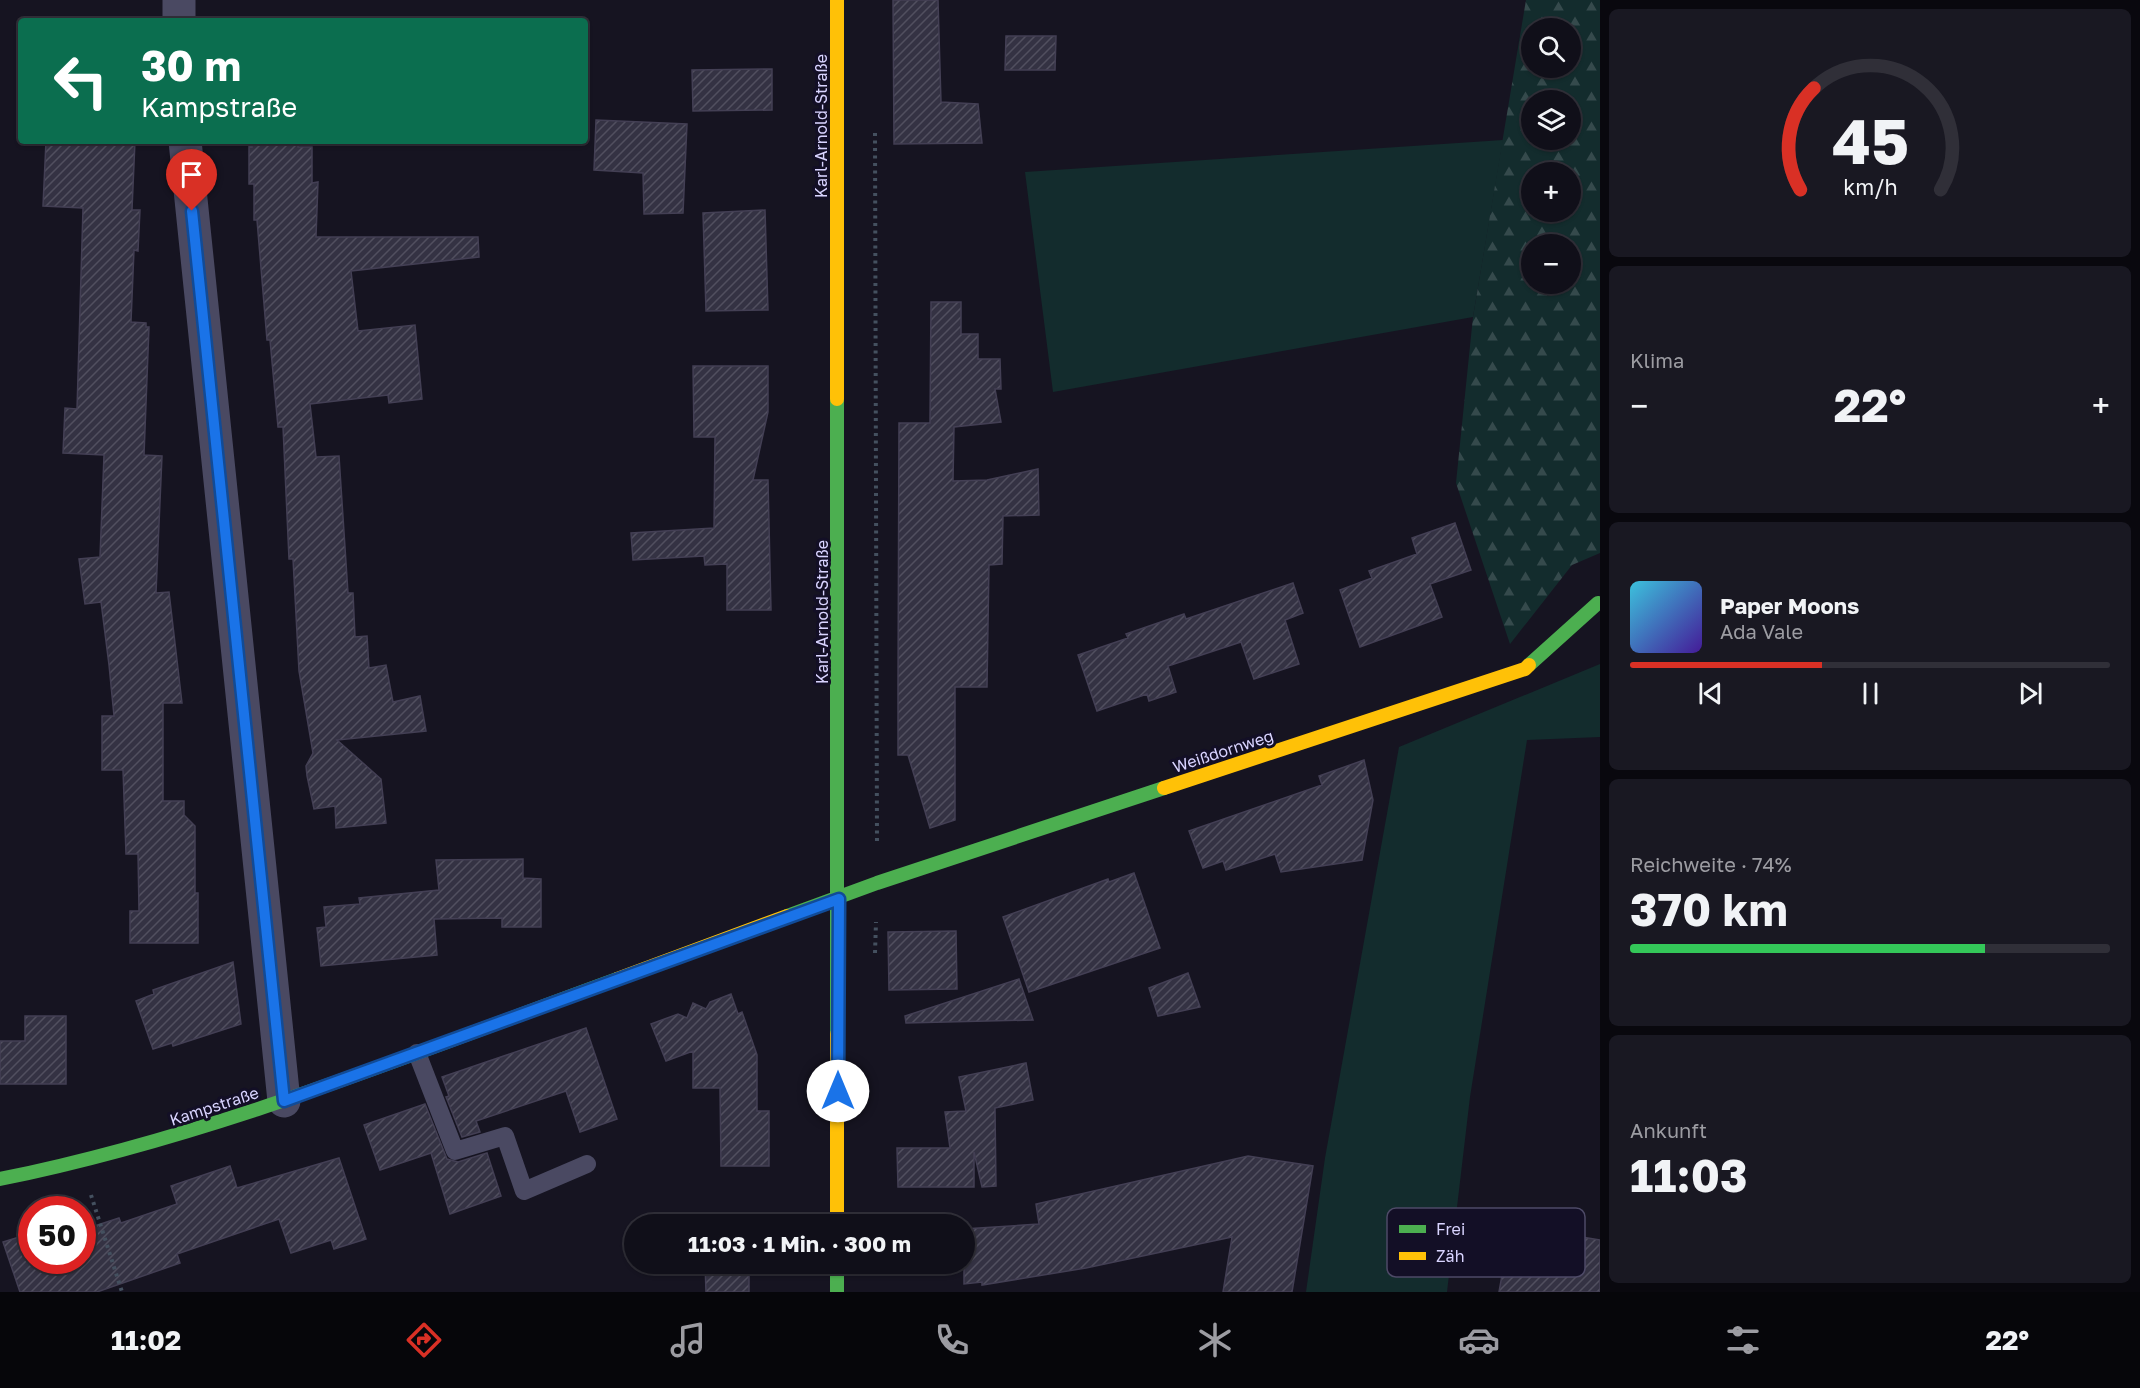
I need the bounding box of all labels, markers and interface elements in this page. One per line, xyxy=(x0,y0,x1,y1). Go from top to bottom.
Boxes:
map controls xyxy=(1521,18,1581,294)
button: search xyxy=(1521,18,1581,78)
text: 30 m xyxy=(141,40,241,90)
icon: left xyxy=(42,42,120,120)
street label: Karl-Arnold-Straße xyxy=(811,54,831,198)
button: layers xyxy=(1521,90,1581,150)
text: Kampstraße xyxy=(141,91,297,123)
text: 45 xyxy=(1831,103,1909,178)
pin xyxy=(166,149,217,211)
icon: arrive xyxy=(175,158,208,191)
button: + xyxy=(1521,162,1581,222)
text: km/h xyxy=(1843,174,1897,200)
button: − xyxy=(1521,234,1581,294)
text: Klima xyxy=(1630,348,1684,372)
text: 22° xyxy=(1834,378,1906,432)
text: − xyxy=(1630,386,1648,425)
text: + xyxy=(2092,386,2110,425)
street label: Karl-Arnold-Straße xyxy=(812,540,832,684)
text: Paper Moons xyxy=(1720,592,1859,619)
text: Ada Vale xyxy=(1720,619,1803,643)
icon: previous xyxy=(1694,677,1727,710)
icon: pause xyxy=(1854,677,1887,710)
icon: next xyxy=(2014,677,2047,710)
street label: Weißdornweg xyxy=(1170,725,1276,777)
text: Reichweite · 74% xyxy=(1630,852,1792,876)
text: 370 km xyxy=(1630,882,1788,936)
position arrow xyxy=(806,1059,870,1123)
street label: Kampstraße xyxy=(167,1082,261,1130)
text: Ankunft xyxy=(1630,1118,1707,1142)
text: 11:03 xyxy=(1630,1148,1747,1202)
speed limit sign: 50 xyxy=(18,1196,96,1274)
legend xyxy=(1387,1208,1585,1277)
text: Frei xyxy=(1436,1219,1465,1239)
text: 11:03 · 1 Min. · 300 m xyxy=(688,1230,911,1257)
text: Zäh xyxy=(1436,1246,1464,1266)
icon: directions xyxy=(403,1319,445,1361)
icon: music xyxy=(667,1319,709,1361)
icon: phone xyxy=(931,1319,973,1361)
icon: climate xyxy=(1194,1319,1236,1361)
icon: car xyxy=(1458,1319,1500,1361)
icon: filters xyxy=(1722,1319,1764,1361)
text: 11:02 xyxy=(111,1324,181,1356)
text: 22° xyxy=(1986,1324,2029,1356)

